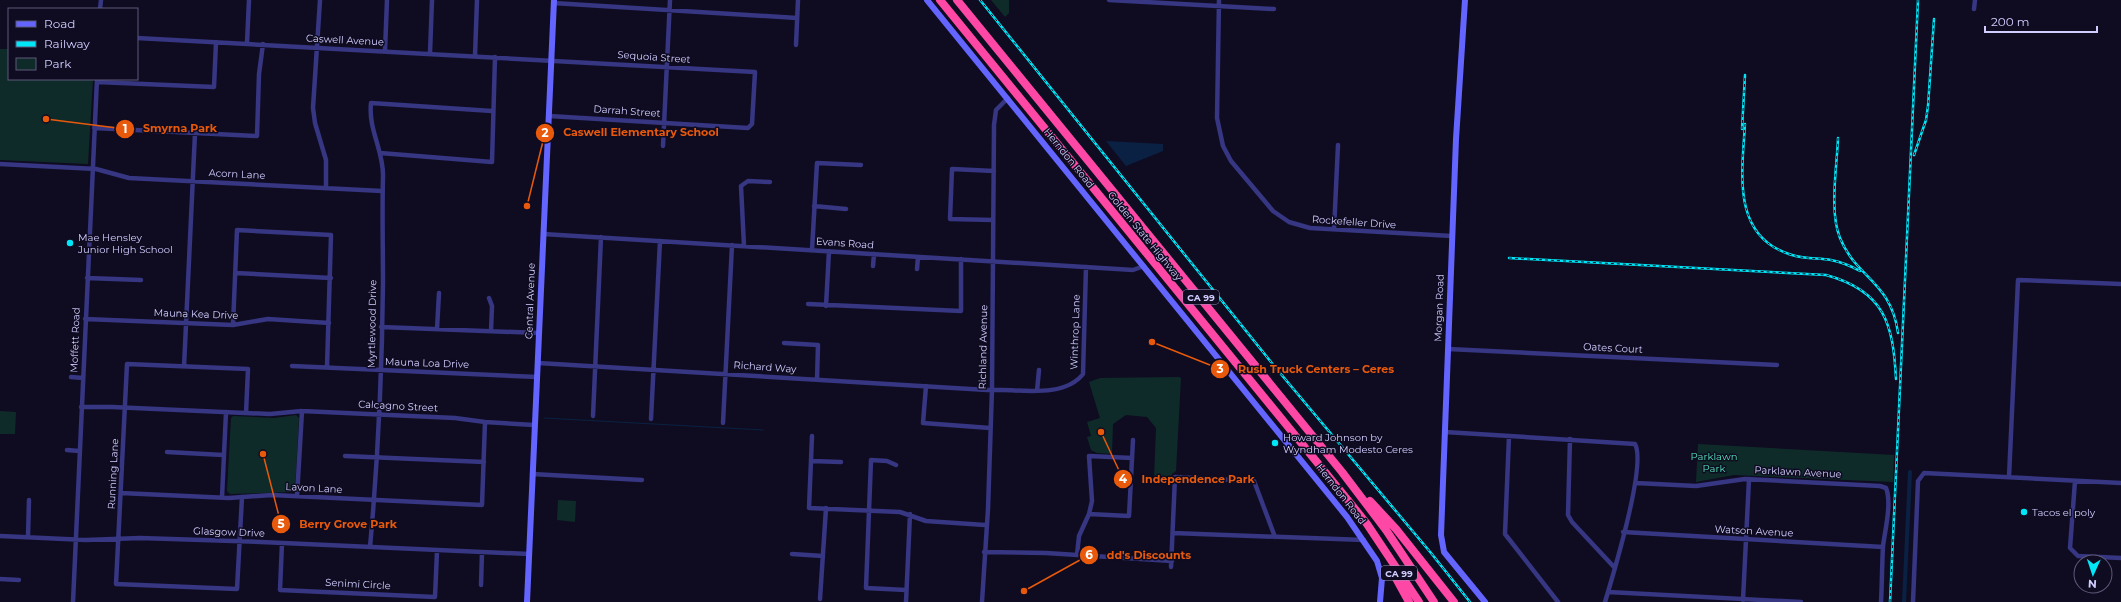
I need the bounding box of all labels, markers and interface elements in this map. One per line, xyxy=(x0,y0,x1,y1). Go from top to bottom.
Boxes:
legend xyxy=(8,8,138,80)
scale bar xyxy=(1985,8,2097,34)
text: 200 m xyxy=(1991,14,2030,29)
text: Road xyxy=(44,16,75,31)
street label: Caswell Avenue xyxy=(306,31,384,49)
text: Railway xyxy=(44,36,90,51)
street label: Sequoia Street xyxy=(617,48,691,66)
text: Park xyxy=(44,56,72,71)
street label: Darrah Street xyxy=(593,102,661,120)
callout: Smyrna Park xyxy=(115,117,225,140)
text: 1 xyxy=(123,121,127,136)
text: Smyrna Park xyxy=(143,121,218,135)
callout: Caswell Elementary School xyxy=(535,121,727,144)
text: 2 xyxy=(541,125,549,140)
text: Caswell Elementary School xyxy=(563,125,719,139)
street label: Herndon Road xyxy=(1041,125,1097,191)
street label: Acorn Lane xyxy=(208,166,266,182)
street label: Golden State Highway xyxy=(1105,189,1185,284)
street label: Rockefeller Drive xyxy=(1311,213,1397,231)
place label: Mae Hensley Junior High School xyxy=(77,231,173,256)
street label: Evans Road xyxy=(816,234,874,252)
marker: Mae Hensley Junior High School xyxy=(65,238,75,248)
street label: Central Avenue xyxy=(522,263,538,339)
street label: Morgan Road xyxy=(1431,274,1447,342)
street label: Myrtlewood Drive xyxy=(365,280,379,368)
road number: CA 99 xyxy=(1183,290,1219,304)
street label: Winthrop Lane xyxy=(1067,294,1083,370)
street label: Richland Avenue xyxy=(976,305,990,389)
street label: Mauna Kea Drive xyxy=(153,306,239,322)
street label: Moffett Road xyxy=(67,307,83,373)
street label: Oates Court xyxy=(1583,340,1643,356)
street label: Mauna Loa Drive xyxy=(385,355,469,371)
callout: Rush Truck Centers – Ceres xyxy=(1210,357,1402,380)
street label: Richard Way xyxy=(733,358,798,376)
text: 3 xyxy=(1215,361,1224,376)
text: Rush Truck Centers – Ceres xyxy=(1238,362,1394,376)
street label: Calcagno Street xyxy=(358,397,438,415)
place label: Howard Johnson by Wyndham Modesto Ceres xyxy=(1283,431,1413,456)
street label: Running Lane xyxy=(105,438,121,510)
marker: Howard Johnson by Wyndham Modesto Ceres xyxy=(1270,438,1280,448)
park label: Parklawn Park xyxy=(1691,450,1737,475)
street label: Herndon Road xyxy=(1313,461,1369,527)
street label: Parklawn Avenue xyxy=(1754,463,1842,481)
callout: Independence Park xyxy=(1113,467,1263,490)
text: 4 xyxy=(1119,471,1128,486)
text: Independence Park xyxy=(1141,472,1255,486)
street label: Lavon Lane xyxy=(285,480,343,496)
place label: Tacos el poly xyxy=(2032,506,2096,519)
marker: Tacos el poly xyxy=(2019,507,2029,517)
callout: Berry Grove Park xyxy=(271,513,405,536)
text: 5 xyxy=(277,516,285,531)
text: Berry Grove Park xyxy=(299,517,398,531)
street label: Watson Avenue xyxy=(1714,522,1794,540)
street label: Glasgow Drive xyxy=(193,524,265,540)
callout: dd's Discounts xyxy=(1079,544,1199,567)
text: 6 xyxy=(1085,547,1093,562)
text: dd's Discounts xyxy=(1107,548,1191,562)
north arrow xyxy=(2073,554,2113,594)
road number: CA 99 xyxy=(1381,566,1417,580)
street label: Senimi Circle xyxy=(325,576,391,592)
text: N xyxy=(2088,577,2097,591)

